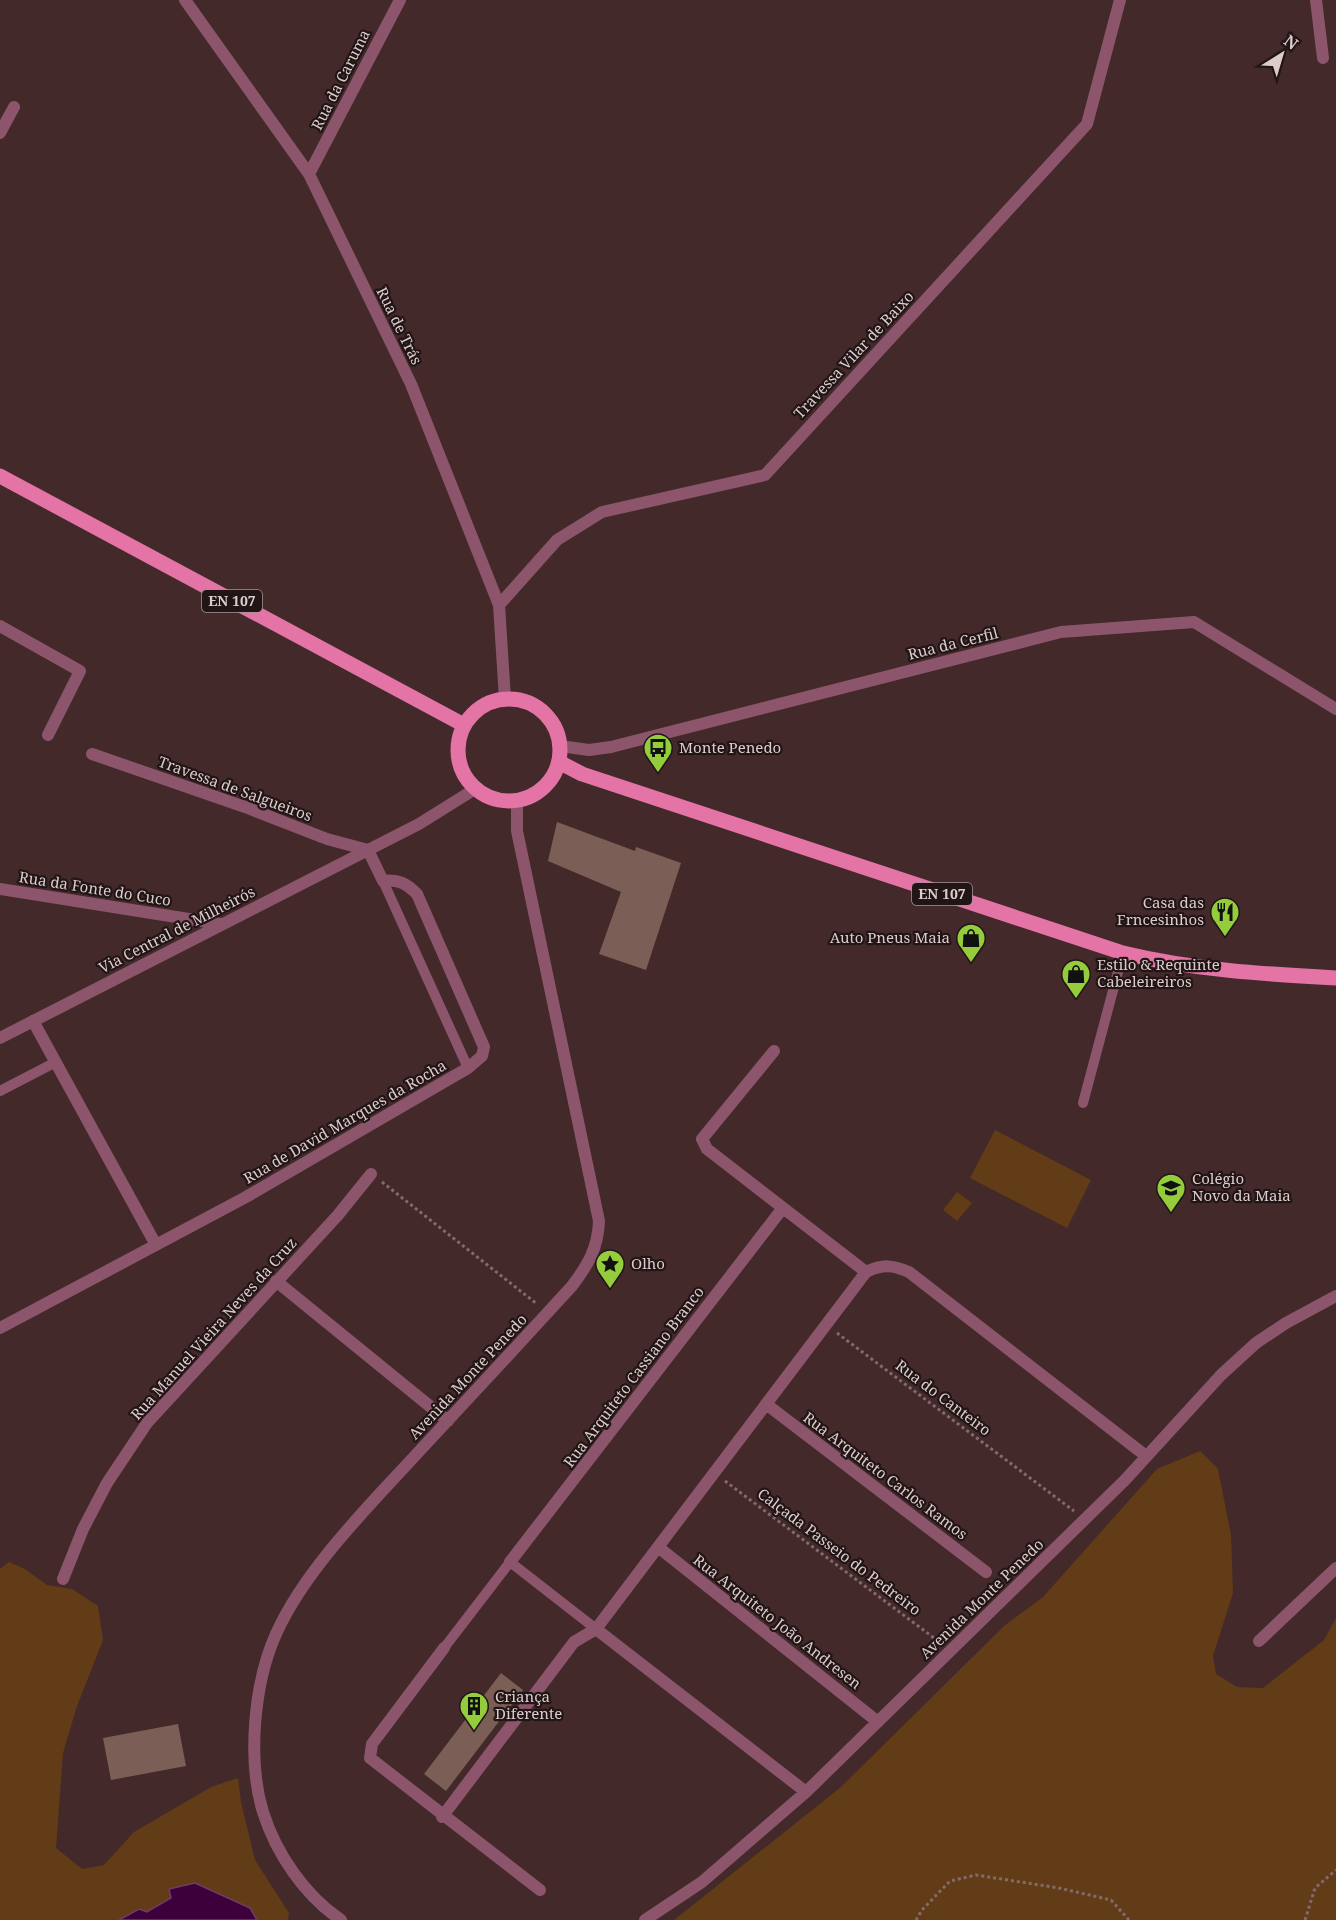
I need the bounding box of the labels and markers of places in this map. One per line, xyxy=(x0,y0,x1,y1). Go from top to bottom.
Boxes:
bus stop icon: Monte Penedo xyxy=(642,732,674,774)
place label: Monte Penedo xyxy=(679,737,781,757)
place label: Casa das Frncesinhos xyxy=(1117,892,1204,929)
restaurant icon: Casa das Frncesinhos xyxy=(1209,896,1241,938)
shop icon: Auto Pneus Maia xyxy=(955,922,987,964)
place label: Auto Pneus Maia xyxy=(830,927,950,947)
place label: Estilo & Requinte Cabeleireiros xyxy=(1097,954,1220,991)
shop icon: Estilo & Requinte Cabeleireiros xyxy=(1060,958,1092,1000)
place label: Colégio Novo da Maia xyxy=(1192,1168,1291,1205)
school or university icon: Colégio Novo da Maia xyxy=(1155,1172,1187,1214)
place icon: Olho xyxy=(594,1248,626,1290)
place label: Olho xyxy=(631,1253,665,1273)
place label: Criança Diferente xyxy=(495,1686,562,1723)
building icon: Criança Diferente xyxy=(458,1690,490,1732)

